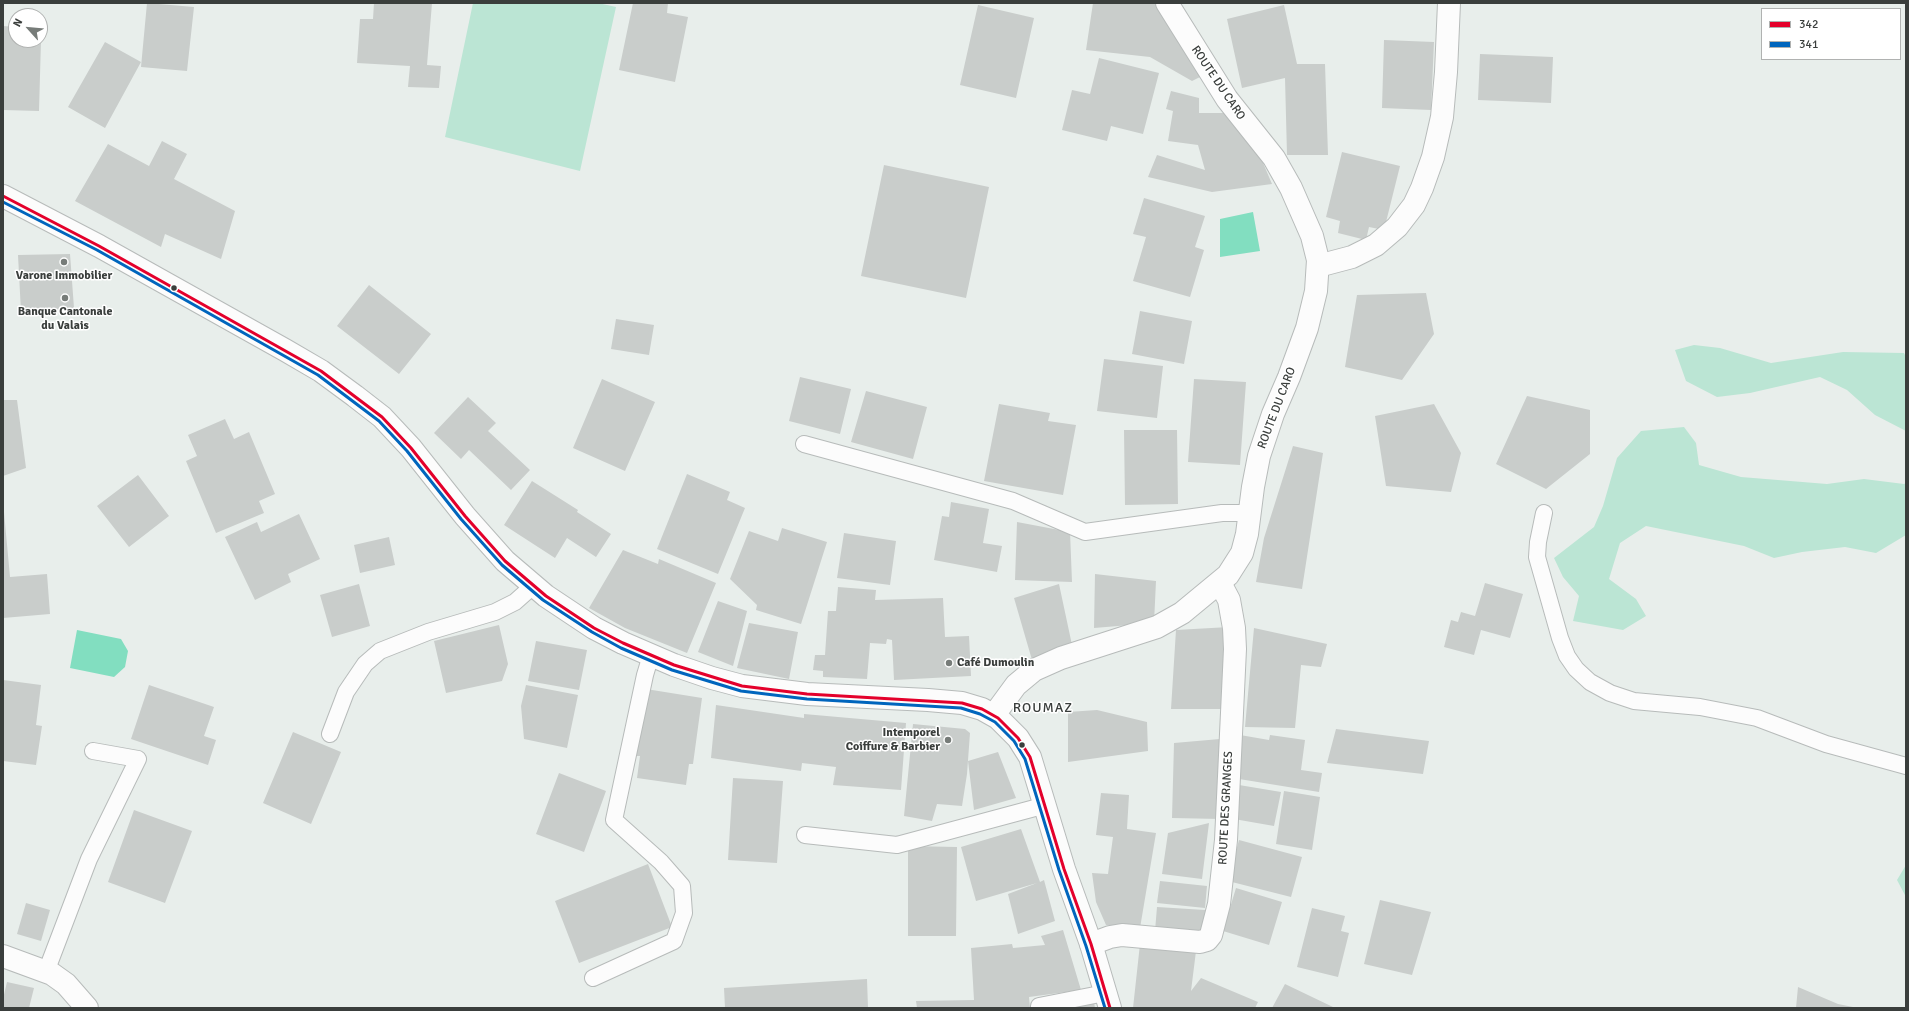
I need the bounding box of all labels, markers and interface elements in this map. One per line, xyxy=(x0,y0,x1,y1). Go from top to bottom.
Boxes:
north arrow xyxy=(8,8,48,48)
legend xyxy=(1761,8,1901,60)
text: N xyxy=(10,16,25,29)
text: 342 xyxy=(1799,17,1818,32)
text: 341 xyxy=(1799,37,1818,52)
street label: ROUTE DU CARO xyxy=(1188,43,1248,123)
marker: Varone Immobilier xyxy=(59,257,69,267)
place label: Varone Immobilier xyxy=(16,269,112,283)
unlabelled marker xyxy=(169,283,179,293)
marker: Banque Cantonale du Valais xyxy=(60,293,70,303)
place label: Banque Cantonale du Valais xyxy=(18,305,112,333)
street label: ROUTE DU CARO xyxy=(1255,365,1299,451)
place label: Café Dumoulin xyxy=(957,656,1034,670)
marker: Café Dumoulin xyxy=(944,658,954,668)
district label: ROUMAZ xyxy=(1013,700,1073,716)
place label: Intemporel Coiffure & Barbier xyxy=(846,726,940,754)
marker: Intemporel Coiffure & Barbier xyxy=(943,735,953,745)
unlabelled marker xyxy=(1017,740,1027,750)
street label: ROUTE DES GRANGES xyxy=(1216,751,1236,865)

